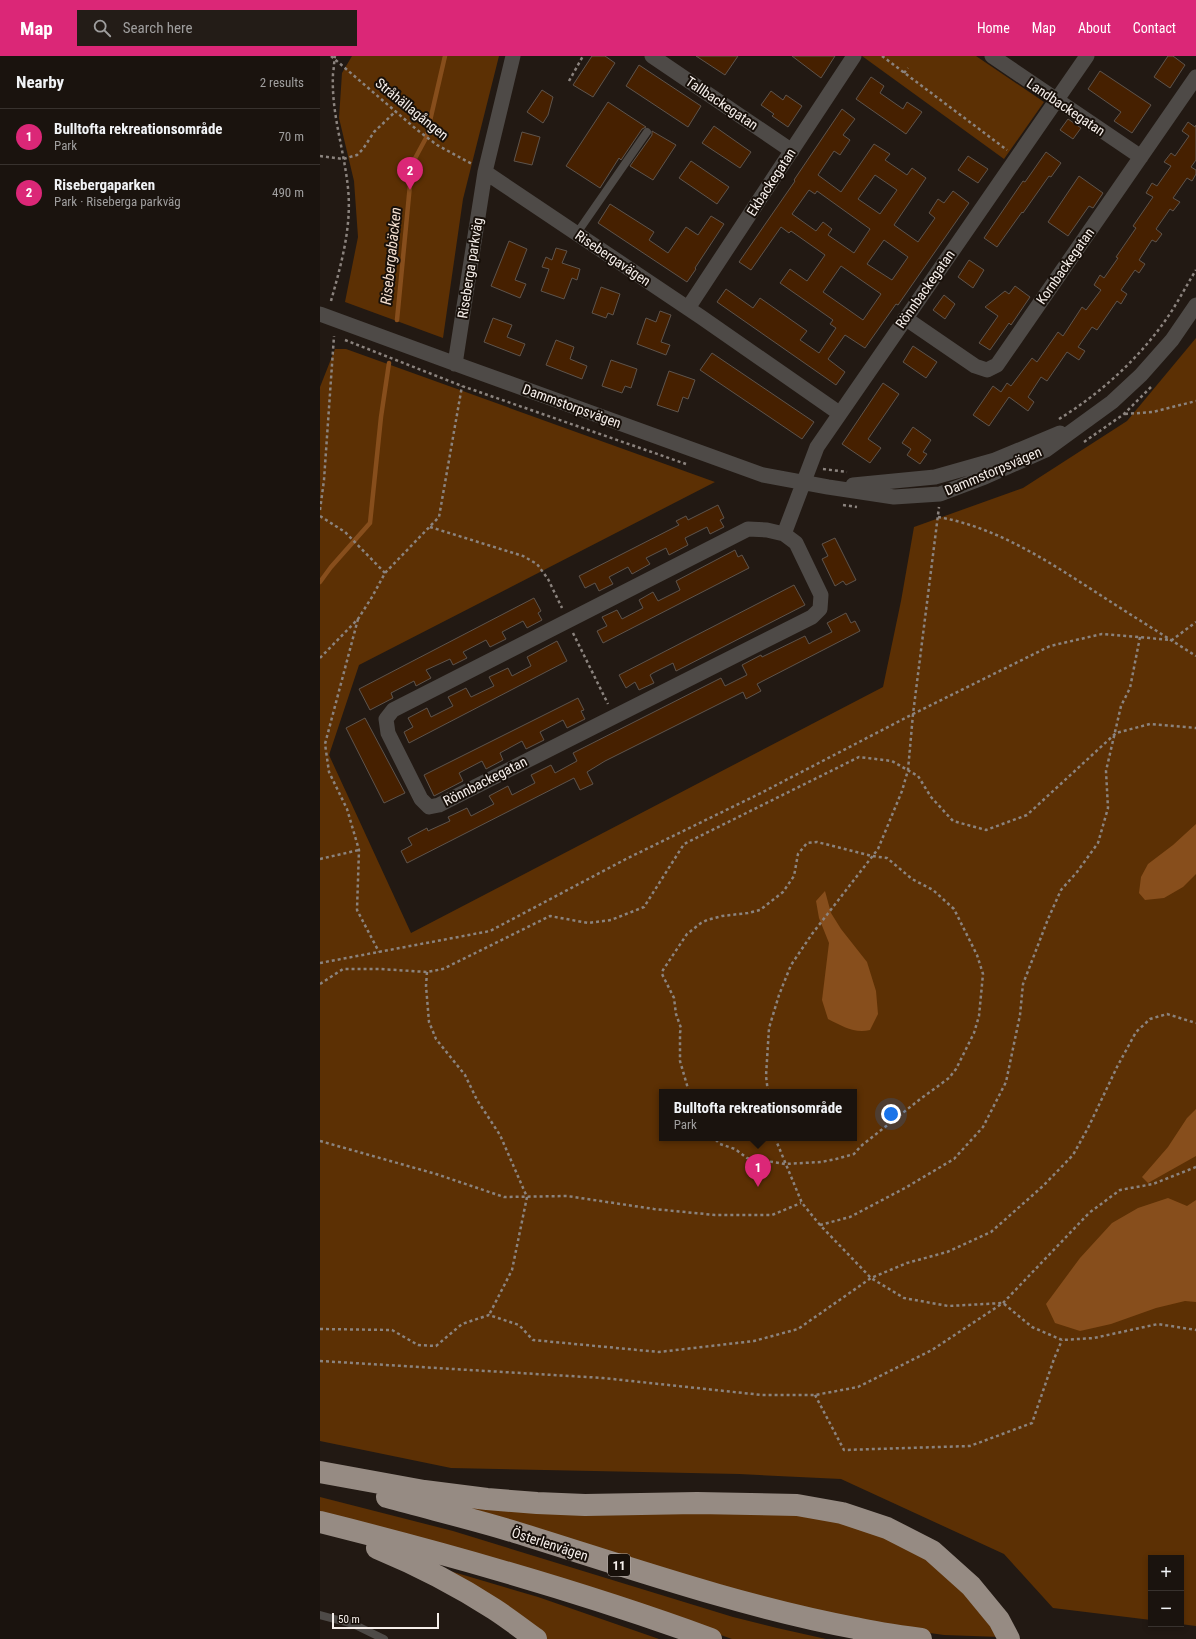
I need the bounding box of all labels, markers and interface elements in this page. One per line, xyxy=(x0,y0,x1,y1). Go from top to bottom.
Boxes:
search box xyxy=(77,10,357,46)
text: Map xyxy=(20,17,53,40)
icon: search xyxy=(91,17,113,39)
text: Search here xyxy=(123,19,193,37)
text: Home xyxy=(977,20,1010,36)
text: Map xyxy=(1032,20,1056,36)
text: About xyxy=(1078,20,1111,36)
text: Contact xyxy=(1133,20,1176,36)
text: Nearby xyxy=(16,72,64,92)
street label: Tallbackegatan xyxy=(683,73,761,133)
text: 2 results xyxy=(260,75,304,90)
street label: Stråhällagången xyxy=(372,75,452,143)
street label: Landbackegatan xyxy=(1024,75,1108,139)
text: Bulltofta rekreationsområde xyxy=(54,120,223,138)
text: 1 xyxy=(26,129,32,144)
text: 70 m xyxy=(278,129,304,144)
text: Park xyxy=(54,138,77,153)
street label: Ekbackegatan xyxy=(743,145,799,219)
pin: 2 xyxy=(397,157,423,190)
text: Risebergaparken xyxy=(54,176,155,194)
text: 2 xyxy=(26,185,32,200)
text: 490 m xyxy=(272,185,304,200)
text: Park · Riseberga parkväg xyxy=(54,194,181,209)
water label: Risebergabäcken xyxy=(377,206,405,306)
street label: Riseberga parkväg xyxy=(454,217,486,319)
street label: Kornbackegatan xyxy=(1033,225,1097,307)
street label: Risebergavägen xyxy=(572,227,654,289)
street label: Rönnbackegatan xyxy=(892,247,958,331)
street label: Dammstorpsvägen xyxy=(521,381,623,431)
street label: Dammstorpsvägen xyxy=(942,443,1044,499)
street label: Rönnbackegatan xyxy=(440,753,530,809)
popup xyxy=(659,1089,857,1141)
text: Bulltofta rekreationsområde xyxy=(674,1099,842,1117)
your location xyxy=(881,1104,901,1124)
text: Park xyxy=(674,1117,697,1132)
pin: 1 xyxy=(745,1154,771,1187)
street label: Österlenvägen xyxy=(510,1524,590,1564)
road number: 11 xyxy=(608,1554,630,1576)
map controls xyxy=(1148,1555,1184,1627)
button: + xyxy=(1148,1555,1184,1591)
button: − xyxy=(1148,1591,1184,1627)
scale bar xyxy=(332,1611,439,1630)
text: 50 m xyxy=(338,1613,360,1626)

